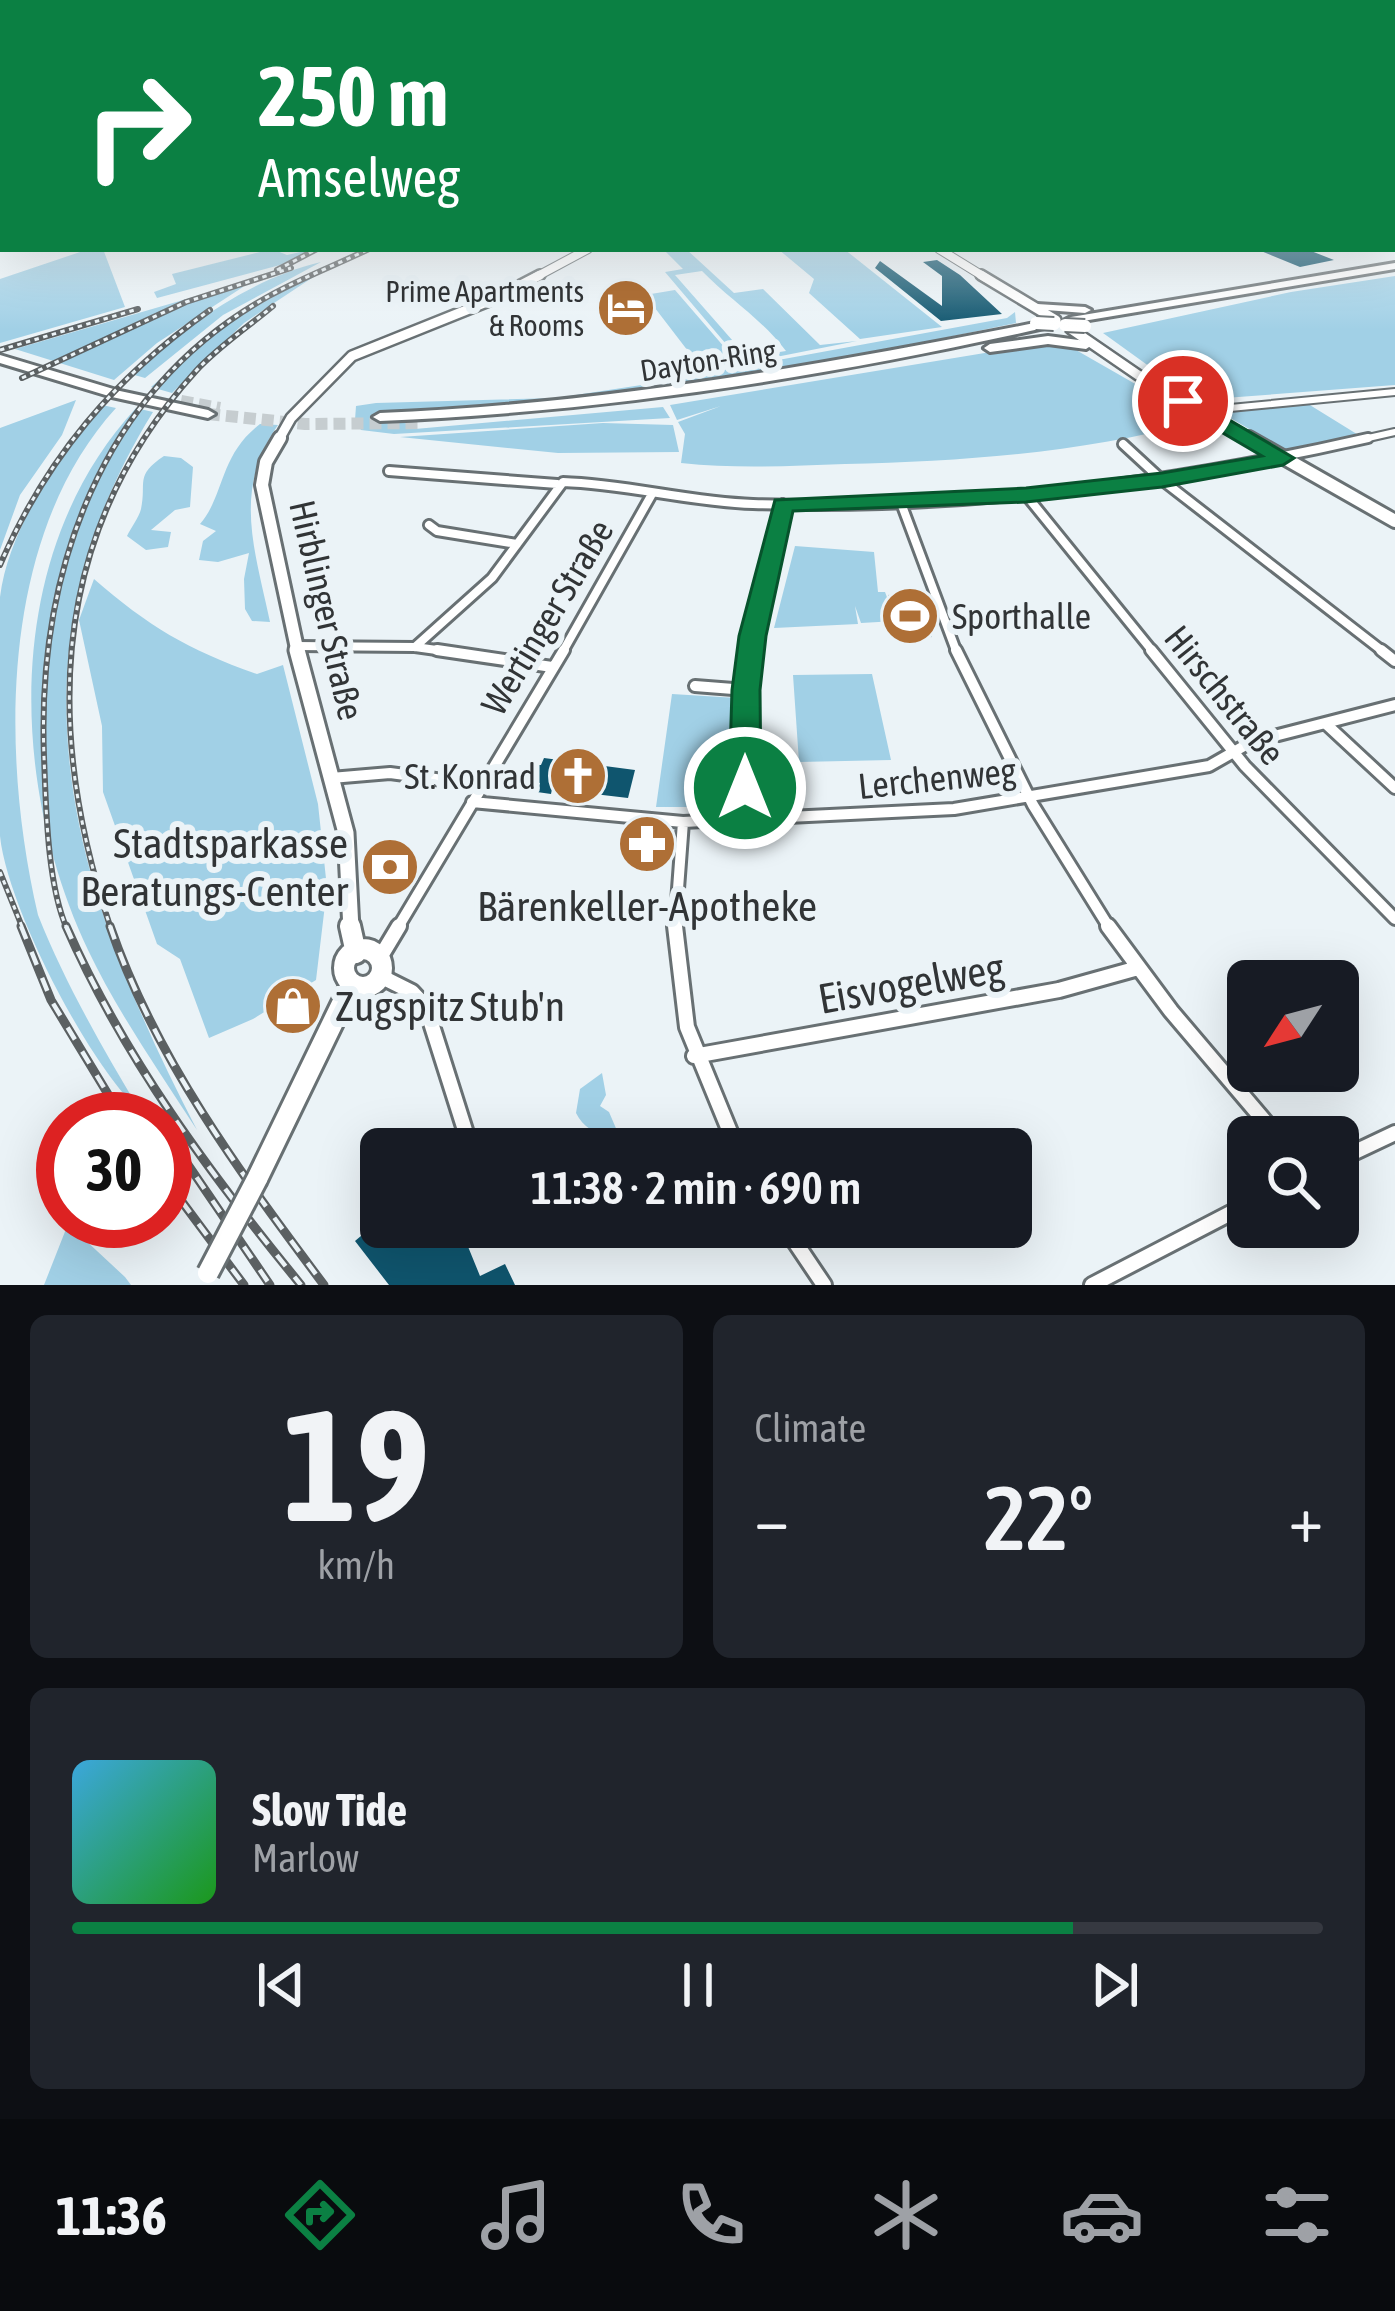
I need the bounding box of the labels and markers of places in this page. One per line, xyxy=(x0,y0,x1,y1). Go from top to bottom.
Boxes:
place label: Prime Apartments & Rooms xyxy=(385,274,584,342)
hotel icon: Prime Apartments & Rooms xyxy=(595,277,657,339)
pin xyxy=(1132,350,1234,452)
sports icon: Sporthalle xyxy=(879,585,941,647)
place label: Sporthalle xyxy=(952,595,1091,637)
church icon: St. Konrad xyxy=(547,745,609,807)
place label: St. Konrad xyxy=(404,755,536,797)
pharmacy icon: Bärenkeller-Apotheke xyxy=(616,813,678,875)
place label: Stadtsparkasse Beratungs-Center xyxy=(80,819,349,915)
bank icon: Stadtsparkasse Beratungs-Center xyxy=(359,836,421,898)
place label: Bärenkeller-Apotheke xyxy=(477,882,817,930)
shop icon: Zugspitz Stub'n xyxy=(262,975,324,1037)
place label: Zugspitz Stub'n xyxy=(335,982,565,1030)

